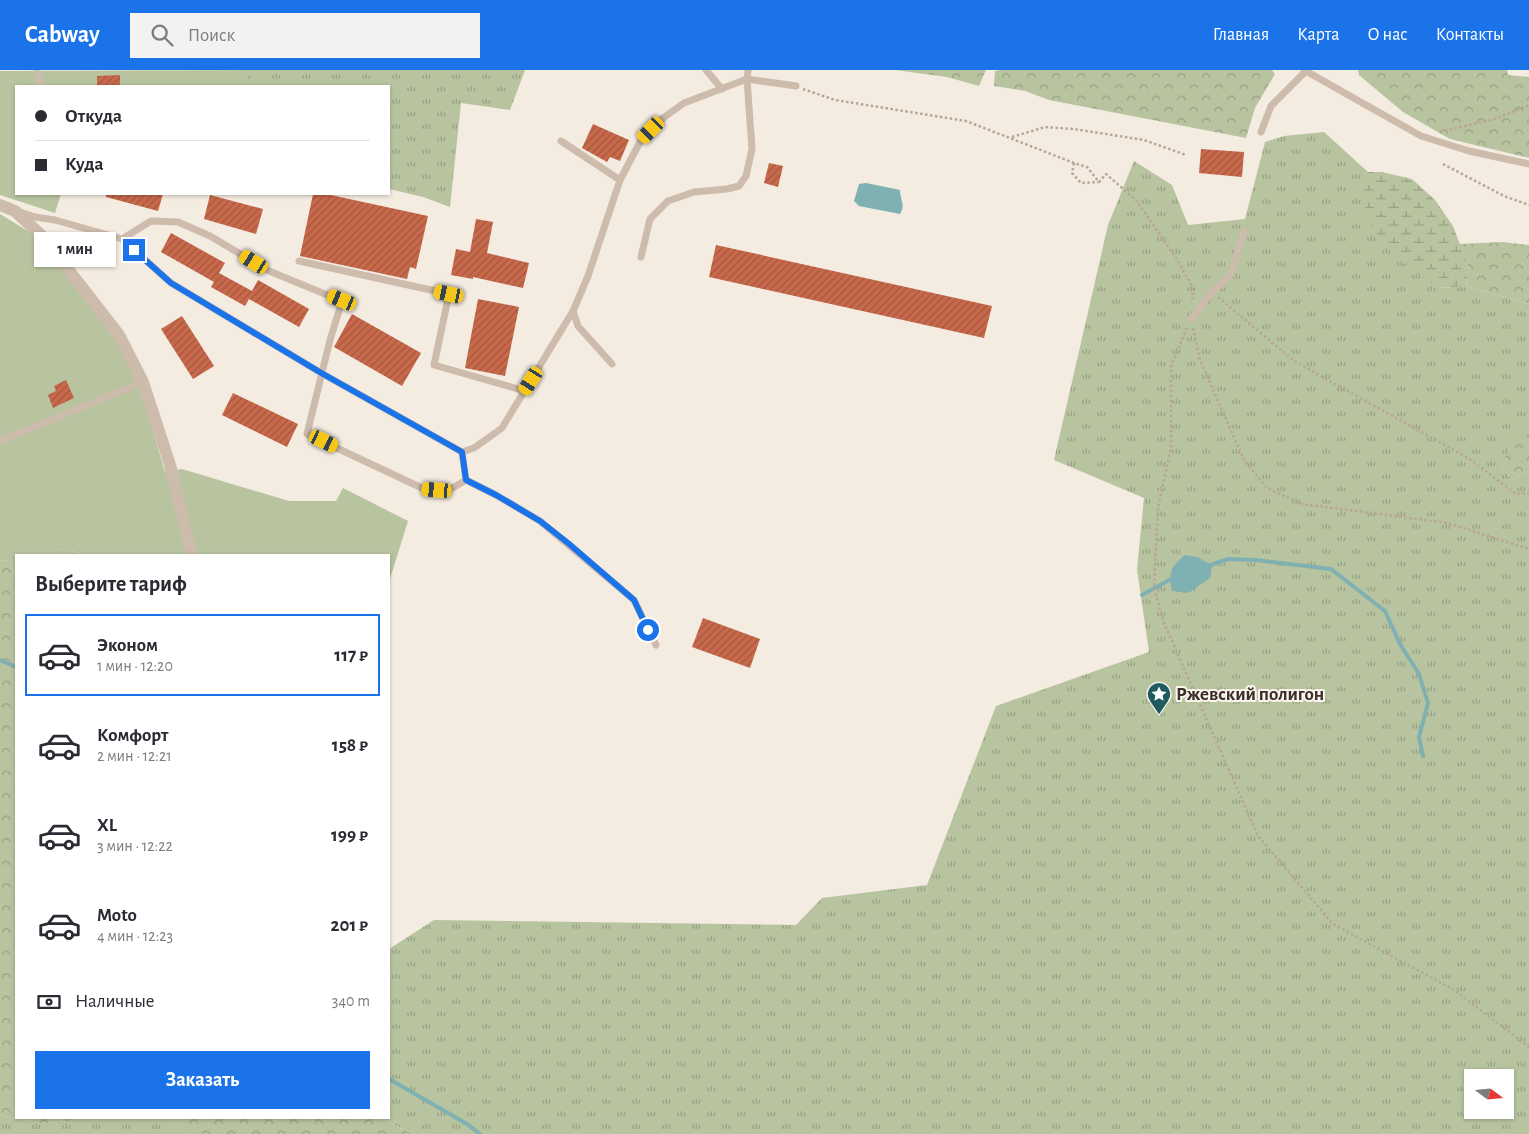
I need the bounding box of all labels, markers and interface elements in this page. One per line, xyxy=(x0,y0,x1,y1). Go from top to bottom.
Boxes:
search box xyxy=(130,13,480,58)
icon: search xyxy=(148,21,176,49)
text: Cabway xyxy=(25,23,100,47)
text: Поиск xyxy=(188,26,235,45)
text: Главная xyxy=(1213,26,1269,44)
text: Карта xyxy=(1297,26,1339,44)
text: О нас xyxy=(1367,26,1408,44)
text: Контакты xyxy=(1436,26,1504,44)
text: Откуда xyxy=(65,107,122,126)
car xyxy=(635,114,666,146)
text: Куда xyxy=(65,155,104,174)
callout: 1 мин xyxy=(34,232,116,268)
route end xyxy=(123,239,145,261)
text: 1 мин xyxy=(57,241,93,257)
car xyxy=(237,248,270,276)
car xyxy=(432,284,465,304)
car xyxy=(325,287,358,313)
car xyxy=(516,364,545,398)
car xyxy=(307,428,340,454)
car xyxy=(421,481,452,499)
text: Выберите тариф xyxy=(35,573,187,595)
route start xyxy=(637,619,659,641)
icon: car xyxy=(37,633,82,678)
text: Эконом xyxy=(97,636,158,655)
text: 117 ₽ xyxy=(334,646,368,665)
text: 1 мин · 12:20 xyxy=(97,658,173,674)
place icon: Ржевский полигон xyxy=(1146,681,1172,715)
place label: Ржевский полигон xyxy=(1176,685,1324,704)
icon: car xyxy=(37,723,82,768)
text: Комфорт xyxy=(97,726,168,745)
text: 158 ₽ xyxy=(332,736,368,755)
text: 2 мин · 12:21 xyxy=(97,748,172,764)
icon: car xyxy=(37,813,82,858)
text: XL xyxy=(97,816,117,835)
text: 199 ₽ xyxy=(331,826,368,845)
text: 3 мин · 12:22 xyxy=(97,838,173,854)
icon: car xyxy=(37,903,82,948)
text: Moto xyxy=(97,906,137,925)
text: 201 ₽ xyxy=(331,916,368,935)
text: 4 мин · 12:23 xyxy=(97,928,173,944)
icon: cash xyxy=(35,988,63,1016)
text: Наличные xyxy=(75,992,155,1011)
text: 340 m xyxy=(332,993,370,1009)
button: Заказать xyxy=(35,1051,370,1109)
north arrow xyxy=(1464,1069,1514,1119)
map controls xyxy=(1464,1069,1514,1119)

